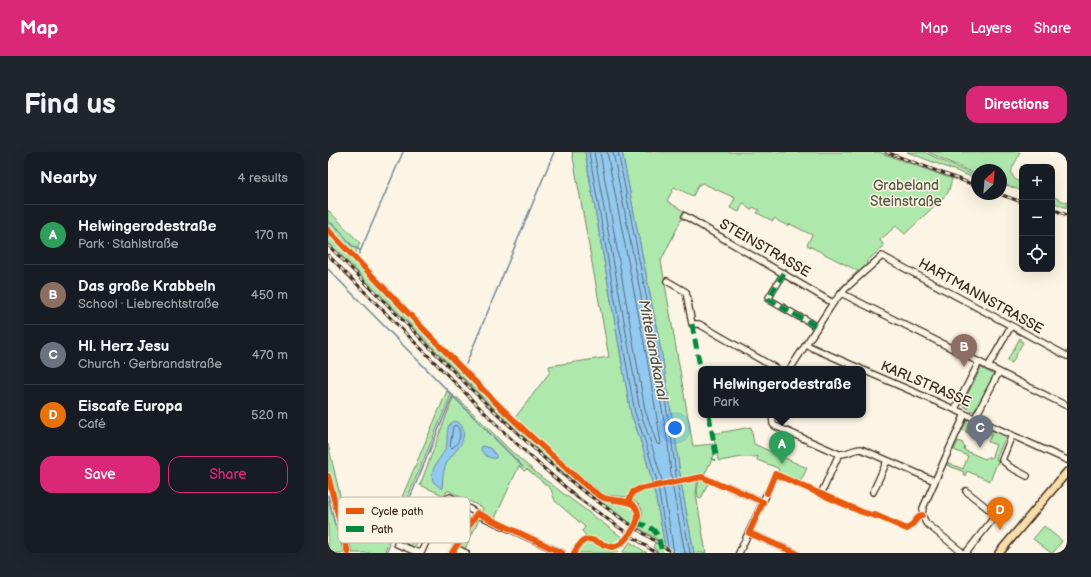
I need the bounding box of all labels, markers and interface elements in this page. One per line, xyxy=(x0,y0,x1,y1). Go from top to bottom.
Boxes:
text: Map xyxy=(20,17,58,40)
text: Map xyxy=(920,20,948,37)
text: Layers xyxy=(970,20,1012,37)
text: Share xyxy=(1034,20,1071,37)
button: Directions xyxy=(966,86,1067,123)
text: Find us xyxy=(24,88,116,121)
north arrow xyxy=(971,164,1007,200)
map controls xyxy=(1019,164,1055,272)
button: + xyxy=(1019,164,1055,200)
text: Nearby xyxy=(40,168,97,188)
text: 4 results xyxy=(238,170,288,186)
park label: Grabeland Steinstraße xyxy=(870,177,942,210)
button: − xyxy=(1019,200,1055,236)
street label: STEINSTRASSE xyxy=(717,215,813,281)
text: Helwingerodestraße xyxy=(78,217,216,236)
text: A xyxy=(49,227,57,243)
text: 170 m xyxy=(255,227,288,243)
text: Park · Stahlstraße xyxy=(78,236,178,252)
button: locate xyxy=(1019,236,1055,272)
street label: HARTMANNSTRASSE xyxy=(916,255,1046,337)
text: Das große Krabbeln xyxy=(78,277,216,296)
text: B xyxy=(48,287,58,303)
text: 450 m xyxy=(251,287,288,303)
text: School · Liebrechtstraße xyxy=(78,296,219,312)
water label: Mittellandkanal xyxy=(634,298,672,402)
pin: B xyxy=(951,334,977,367)
text: Hl. Herz Jesu xyxy=(78,337,169,356)
text: C xyxy=(48,347,58,363)
text: 470 m xyxy=(252,347,288,363)
text: Church · Gerbrandstraße xyxy=(78,356,222,372)
street label: KARLSTRASSE xyxy=(878,357,974,411)
popup xyxy=(698,366,866,418)
text: Helwingerodestraße xyxy=(713,375,851,394)
text: Park xyxy=(713,394,739,410)
text: Eiscafe Europa xyxy=(78,397,183,416)
text: D xyxy=(48,407,58,423)
text: 520 m xyxy=(251,407,288,423)
pin: C xyxy=(967,415,993,448)
text: Café xyxy=(78,416,106,432)
your location xyxy=(665,418,685,438)
pin: A xyxy=(769,431,795,464)
button: Save xyxy=(40,456,160,493)
button: Share xyxy=(168,456,288,493)
legend xyxy=(338,497,470,543)
pin: D xyxy=(987,497,1013,530)
text: Cycle path xyxy=(371,505,423,518)
text: Path xyxy=(371,523,393,536)

